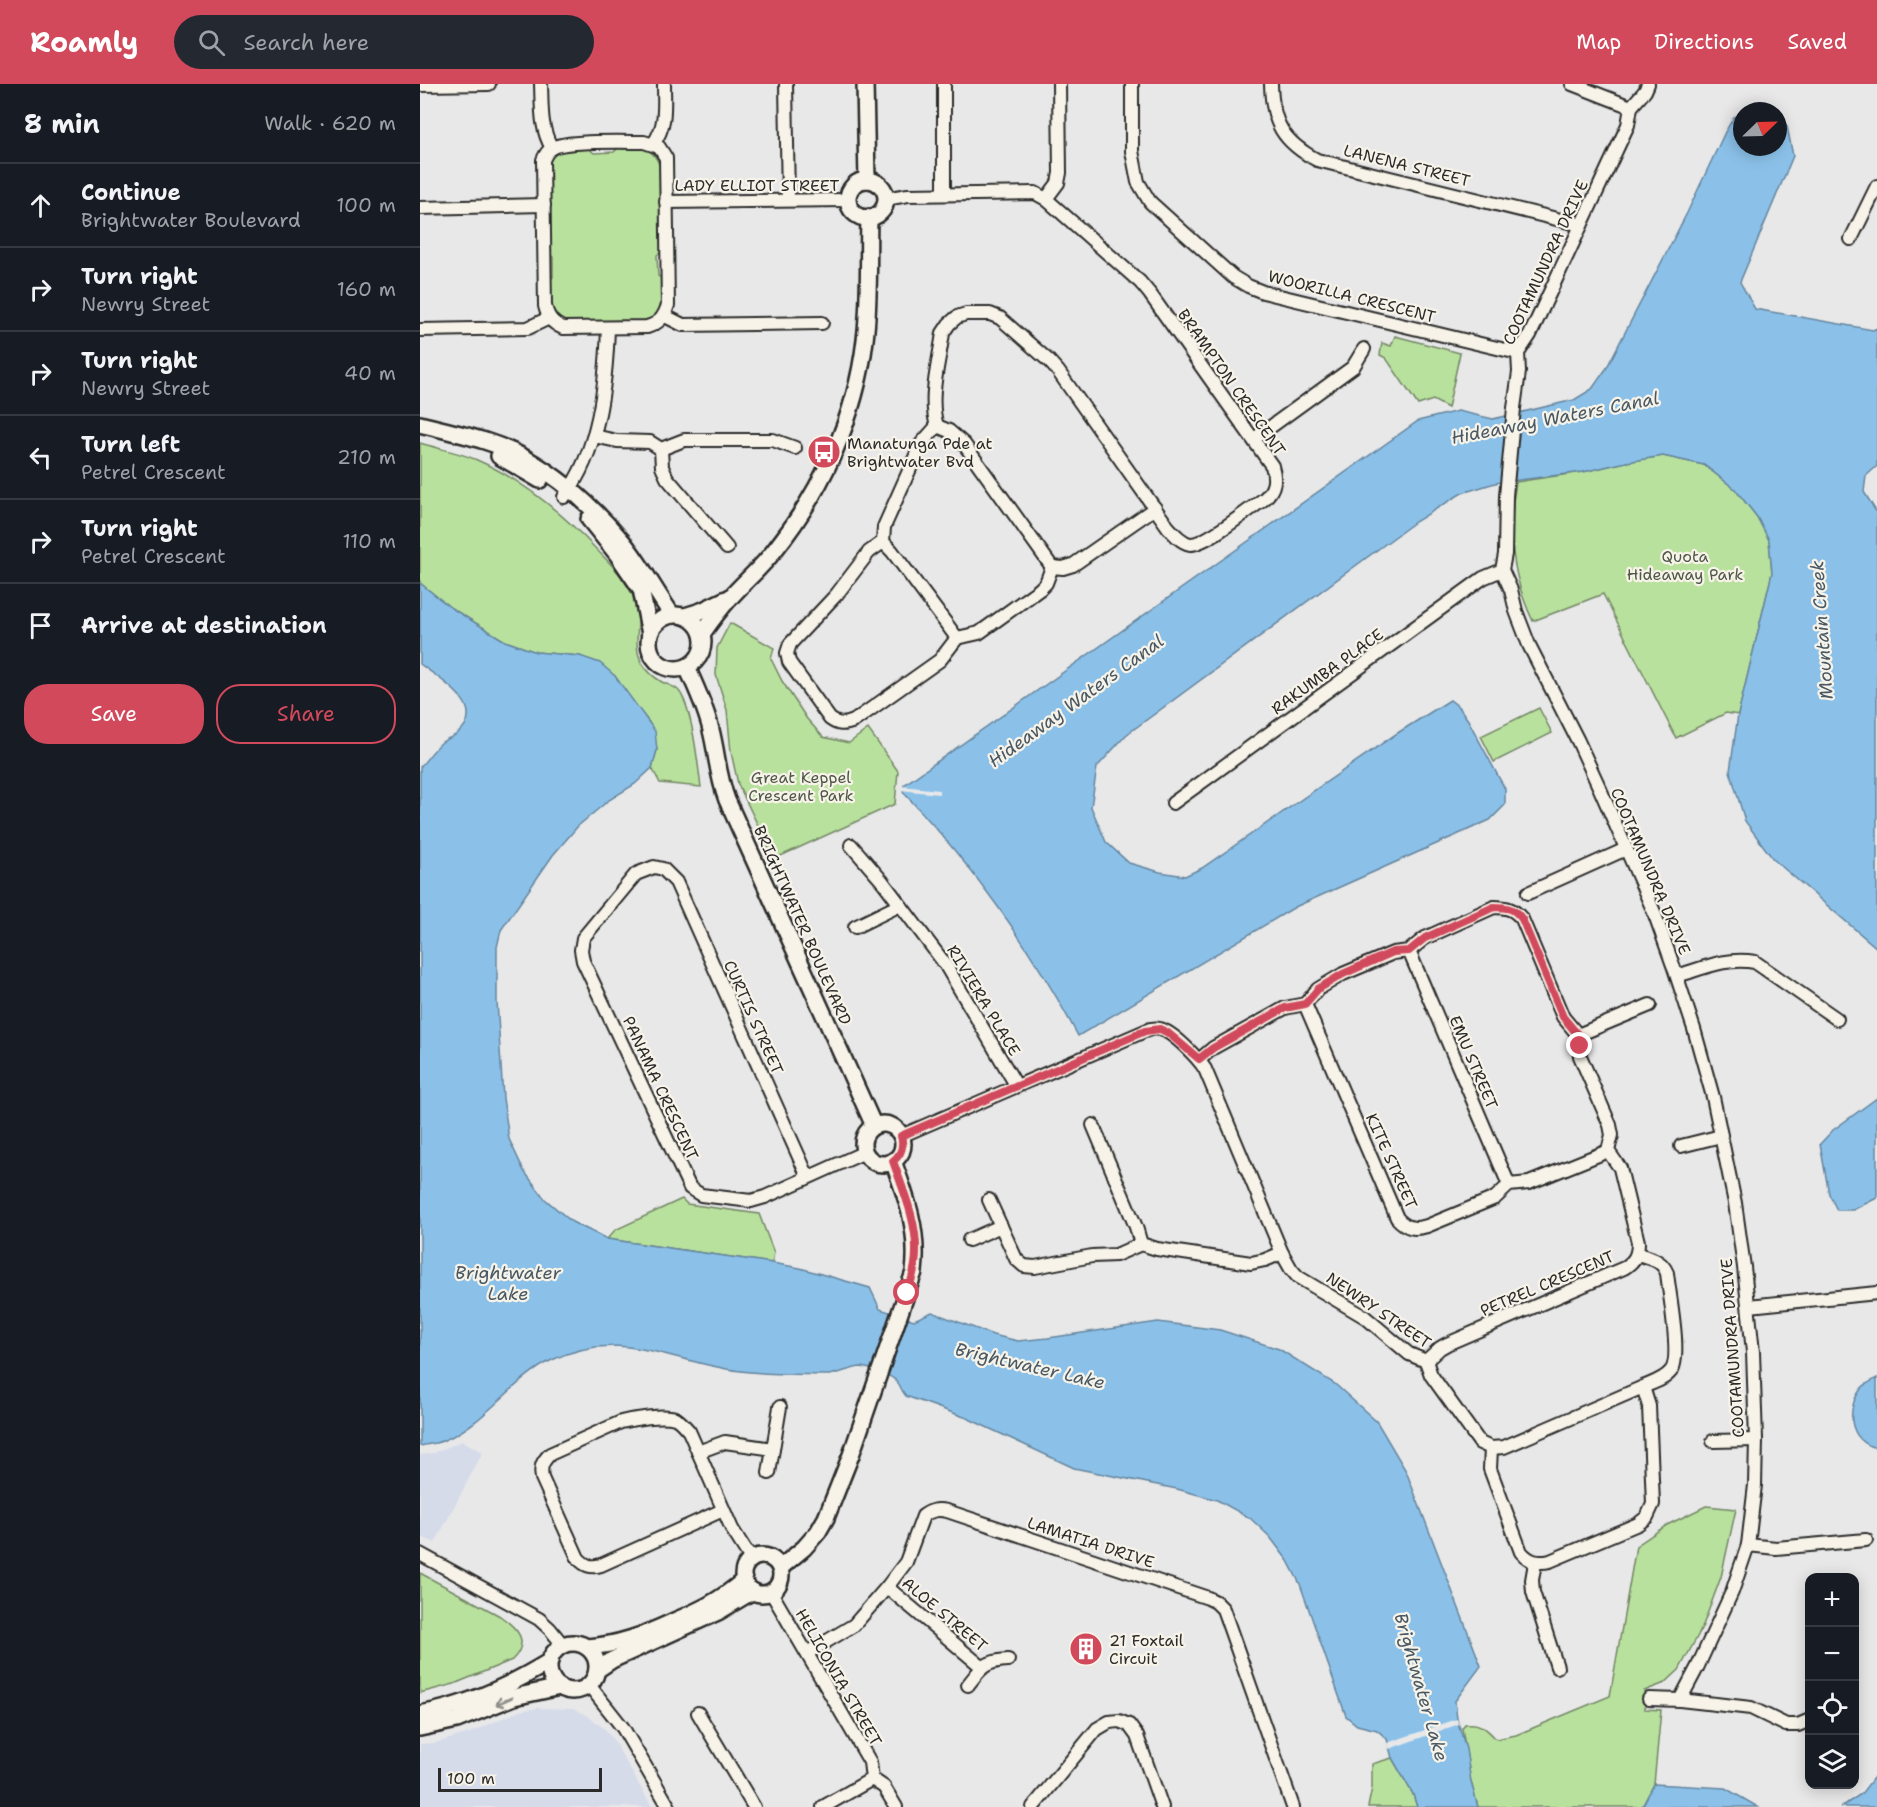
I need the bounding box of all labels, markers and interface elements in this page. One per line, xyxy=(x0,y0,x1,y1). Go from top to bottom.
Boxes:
search box xyxy=(174,15,594,69)
text: Roamly xyxy=(30,23,138,61)
icon: search xyxy=(195,26,228,59)
text: Search here xyxy=(243,28,369,57)
text: Map xyxy=(1576,28,1621,56)
text: Directions xyxy=(1654,28,1754,56)
text: Saved xyxy=(1787,28,1847,56)
north arrow xyxy=(1733,102,1787,156)
text: 8 min xyxy=(24,106,100,141)
text: Walk · 620 m xyxy=(264,110,396,136)
street label: LANENA STREET xyxy=(1341,140,1472,191)
street label: LADY ELLIOT STREET xyxy=(675,175,840,196)
street label: COOTAMUNDRA DRIVE xyxy=(1498,176,1593,348)
text: Continue xyxy=(81,178,181,207)
icon: ahead xyxy=(24,189,57,222)
text: 100 m xyxy=(336,192,396,218)
text: Brightwater Boulevard xyxy=(81,207,301,233)
text: Turn right xyxy=(81,262,198,291)
street label: WOORILLA CRESCENT xyxy=(1266,265,1438,328)
icon: right xyxy=(24,273,57,306)
text: 160 m xyxy=(337,276,396,302)
text: Newry Street xyxy=(81,291,210,317)
street label: BRAMPTON CRESCENT xyxy=(1173,305,1290,460)
text: Turn right xyxy=(81,346,198,375)
icon: right xyxy=(24,357,57,390)
text: 40 m xyxy=(344,360,396,386)
text: Newry Street xyxy=(81,375,210,401)
water label: Hideaway Waters Canal xyxy=(1449,386,1661,450)
text: Turn left xyxy=(81,430,180,459)
place label: Manatunga Pde at Brightwater Bvd xyxy=(847,433,993,472)
bus stop icon: Manatunga Pde at Brightwater Bvd xyxy=(806,434,842,470)
icon: left xyxy=(24,441,57,474)
text: 210 m xyxy=(337,444,396,470)
text: Petrel Crescent xyxy=(81,459,226,485)
text: Turn right xyxy=(81,514,198,543)
icon: right xyxy=(24,525,57,558)
text: 110 m xyxy=(342,528,396,554)
text: Petrel Crescent xyxy=(81,543,226,569)
park label: Quota Hideaway Park xyxy=(1627,546,1743,585)
water label: Mountain Creek xyxy=(1805,559,1839,700)
icon: arrive xyxy=(24,609,57,642)
text: Arrive at destination xyxy=(81,611,327,640)
street label: RAKUMBA PLACE xyxy=(1267,624,1388,719)
water label: Hideaway Waters Canal xyxy=(983,629,1169,773)
button: Save xyxy=(24,684,204,744)
button: Share xyxy=(216,684,396,744)
park label: Great Keppel Crescent Park xyxy=(748,767,854,806)
street label: COOTAMUNDRA DRIVE xyxy=(1606,784,1695,958)
street label: BRIGHTWATER BOULEVARD xyxy=(749,822,856,1028)
street label: RIVIERA PLACE xyxy=(942,941,1025,1060)
street label: CURTIS STREET xyxy=(719,957,788,1078)
street label: EMU STREET xyxy=(1444,1012,1503,1112)
street label: PANAMA CRESCENT xyxy=(618,1013,703,1164)
route end xyxy=(1566,1032,1592,1058)
street label: KITE STREET xyxy=(1361,1110,1422,1213)
street label: PETREL CRESCENT xyxy=(1477,1246,1617,1321)
street label: COOTAMUNDRA DRIVE xyxy=(1716,1258,1749,1438)
water label: Brightwater Lake xyxy=(455,1261,561,1306)
street label: NEWRY STREET xyxy=(1322,1268,1435,1353)
route start xyxy=(893,1279,919,1305)
water label: Brightwater Lake xyxy=(953,1337,1107,1395)
street label: LAMATIA DRIVE xyxy=(1025,1512,1157,1573)
street label: ALOE STREET xyxy=(898,1572,992,1656)
map controls xyxy=(1805,1573,1859,1789)
button: + xyxy=(1805,1573,1859,1627)
street label: HELICONIA STREET xyxy=(791,1605,887,1750)
water label: Brightwater Lake xyxy=(1388,1610,1454,1764)
button: − xyxy=(1805,1627,1859,1681)
place label: 21 Foxtail Circuit xyxy=(1109,1630,1184,1669)
building icon: 21 Foxtail Circuit xyxy=(1068,1631,1104,1667)
button: locate xyxy=(1805,1681,1859,1735)
one-way arrow xyxy=(495,1696,513,1707)
button: layers xyxy=(1805,1735,1859,1789)
scale bar xyxy=(438,1765,602,1792)
text: 100 m xyxy=(447,1768,495,1789)

